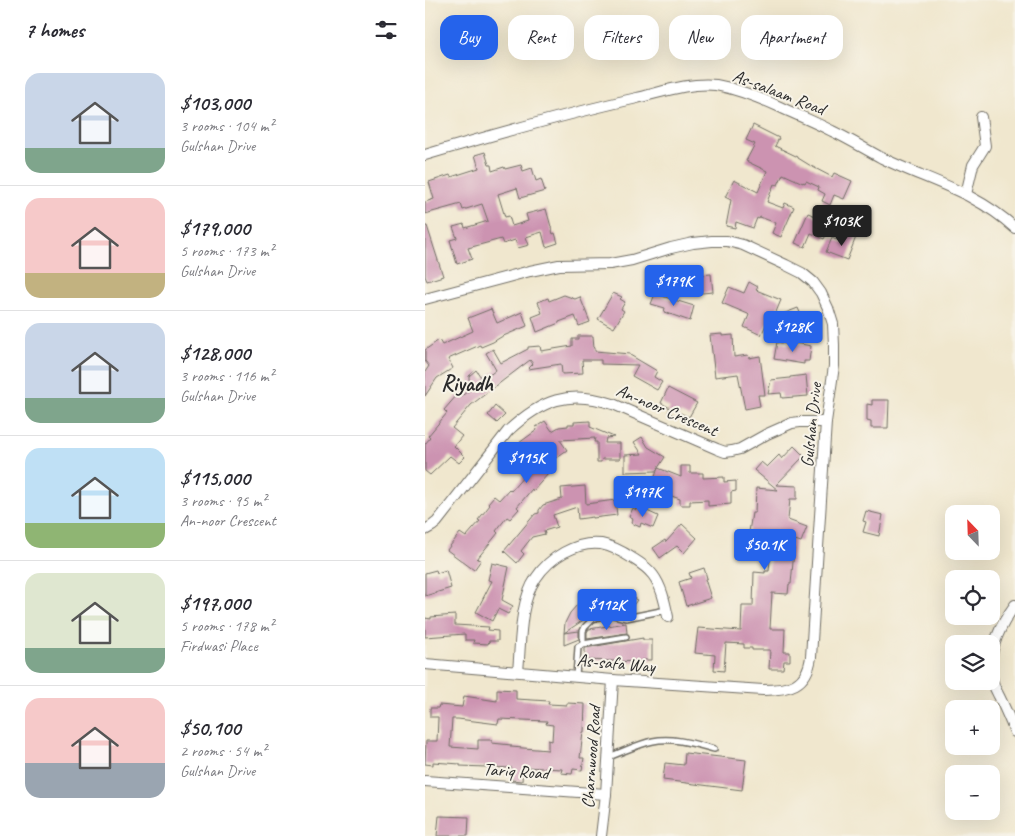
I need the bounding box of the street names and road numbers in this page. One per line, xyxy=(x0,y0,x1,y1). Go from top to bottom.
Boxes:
street label: As-salaam Road xyxy=(730,64,831,121)
street label: An-noor Crescent xyxy=(613,379,723,442)
street label: Gulshan Drive xyxy=(796,381,826,468)
street label: As-safa Way xyxy=(576,649,658,678)
street label: Charnwood Road xyxy=(576,702,606,809)
street label: Tariq Road xyxy=(482,758,552,784)

